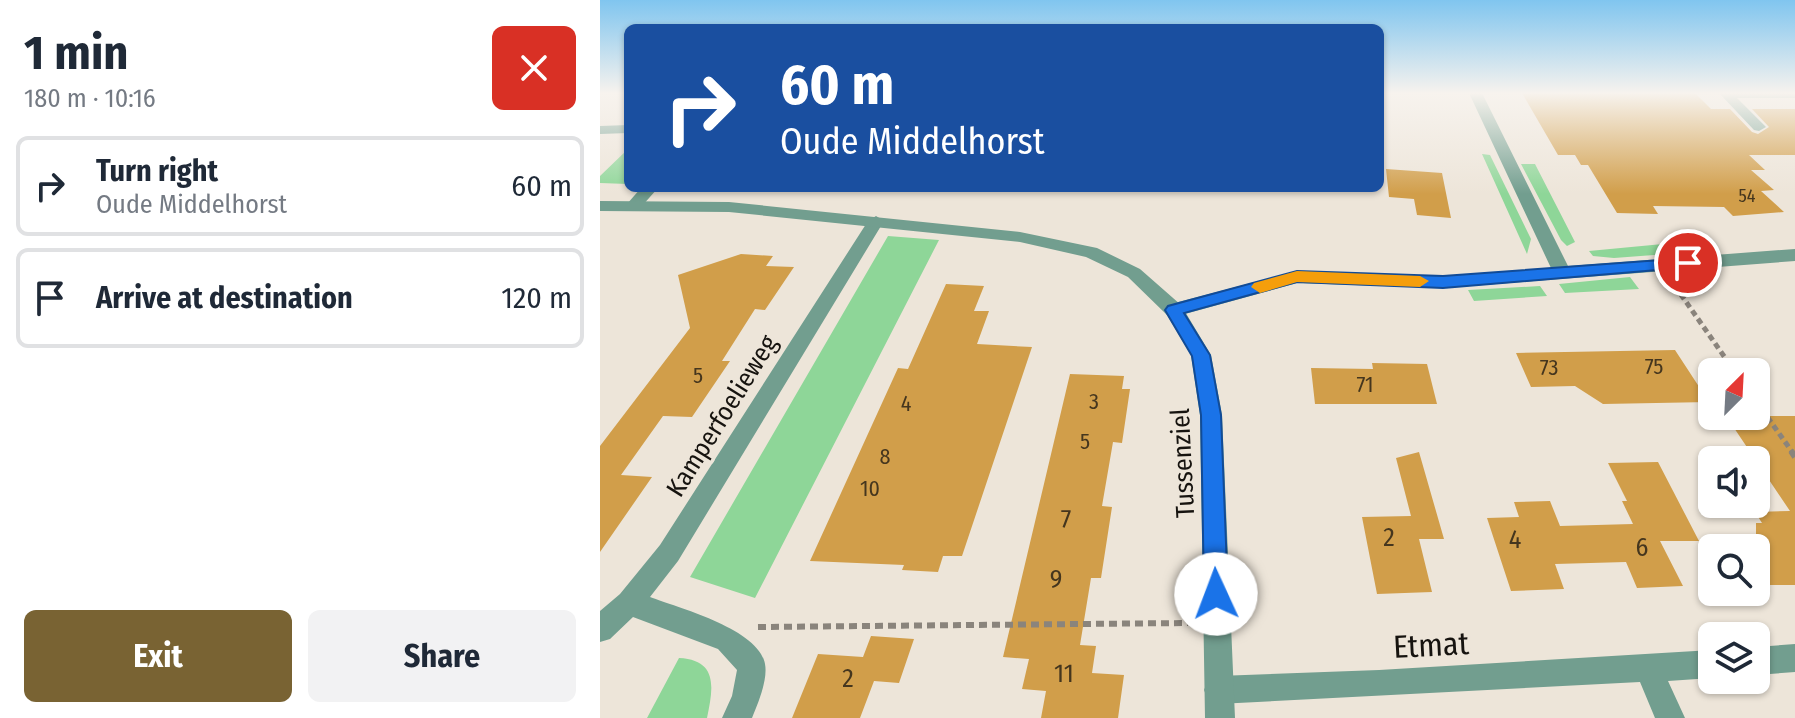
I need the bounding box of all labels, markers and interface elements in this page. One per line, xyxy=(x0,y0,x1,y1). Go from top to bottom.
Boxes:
text: 1 min xyxy=(24,24,129,82)
button: close xyxy=(492,26,576,110)
text: 60 m xyxy=(780,52,894,119)
icon: right xyxy=(648,56,752,160)
text: 180 m · 10:16 xyxy=(24,83,156,114)
text: Oude Middelhorst xyxy=(780,120,1045,164)
text: Turn right xyxy=(96,153,218,189)
icon: right xyxy=(28,164,72,208)
text: 60 m xyxy=(511,168,572,204)
house number: 54 xyxy=(1739,185,1756,207)
text: Oude Middelhorst xyxy=(96,189,287,220)
pin xyxy=(1654,229,1722,297)
icon: arrive xyxy=(1666,241,1710,285)
icon: arrive xyxy=(28,276,72,320)
text: Arrive at destination xyxy=(96,280,353,316)
text: 120 m xyxy=(501,280,572,316)
street label: Kamperfoelieweg xyxy=(660,329,784,503)
house number: 75 xyxy=(1645,353,1663,380)
house number: 73 xyxy=(1540,354,1558,381)
north arrow xyxy=(1698,358,1770,430)
map controls xyxy=(1698,358,1770,694)
house number: 5 xyxy=(693,362,703,389)
house number: 71 xyxy=(1356,371,1374,398)
house number: 3 xyxy=(1089,388,1099,415)
house number: 4 xyxy=(901,390,912,417)
street label: Tussenziel xyxy=(1165,407,1201,519)
house number: 5 xyxy=(1080,428,1090,455)
house number: 8 xyxy=(879,443,891,470)
button: sound xyxy=(1698,446,1770,518)
house number: 10 xyxy=(860,475,880,502)
house number: 7 xyxy=(1061,504,1071,535)
house number: 2 xyxy=(1383,522,1395,553)
house number: 4 xyxy=(1509,524,1521,555)
house number: 6 xyxy=(1636,532,1648,563)
button: search xyxy=(1698,534,1770,606)
position arrow xyxy=(1174,552,1258,636)
house number: 9 xyxy=(1050,564,1062,595)
button: Exit xyxy=(24,610,292,702)
button: Share xyxy=(308,610,576,702)
button: layers xyxy=(1698,622,1770,694)
street label: Etmat xyxy=(1392,624,1470,666)
house number: 11 xyxy=(1054,658,1074,689)
house number: 2 xyxy=(842,663,854,694)

